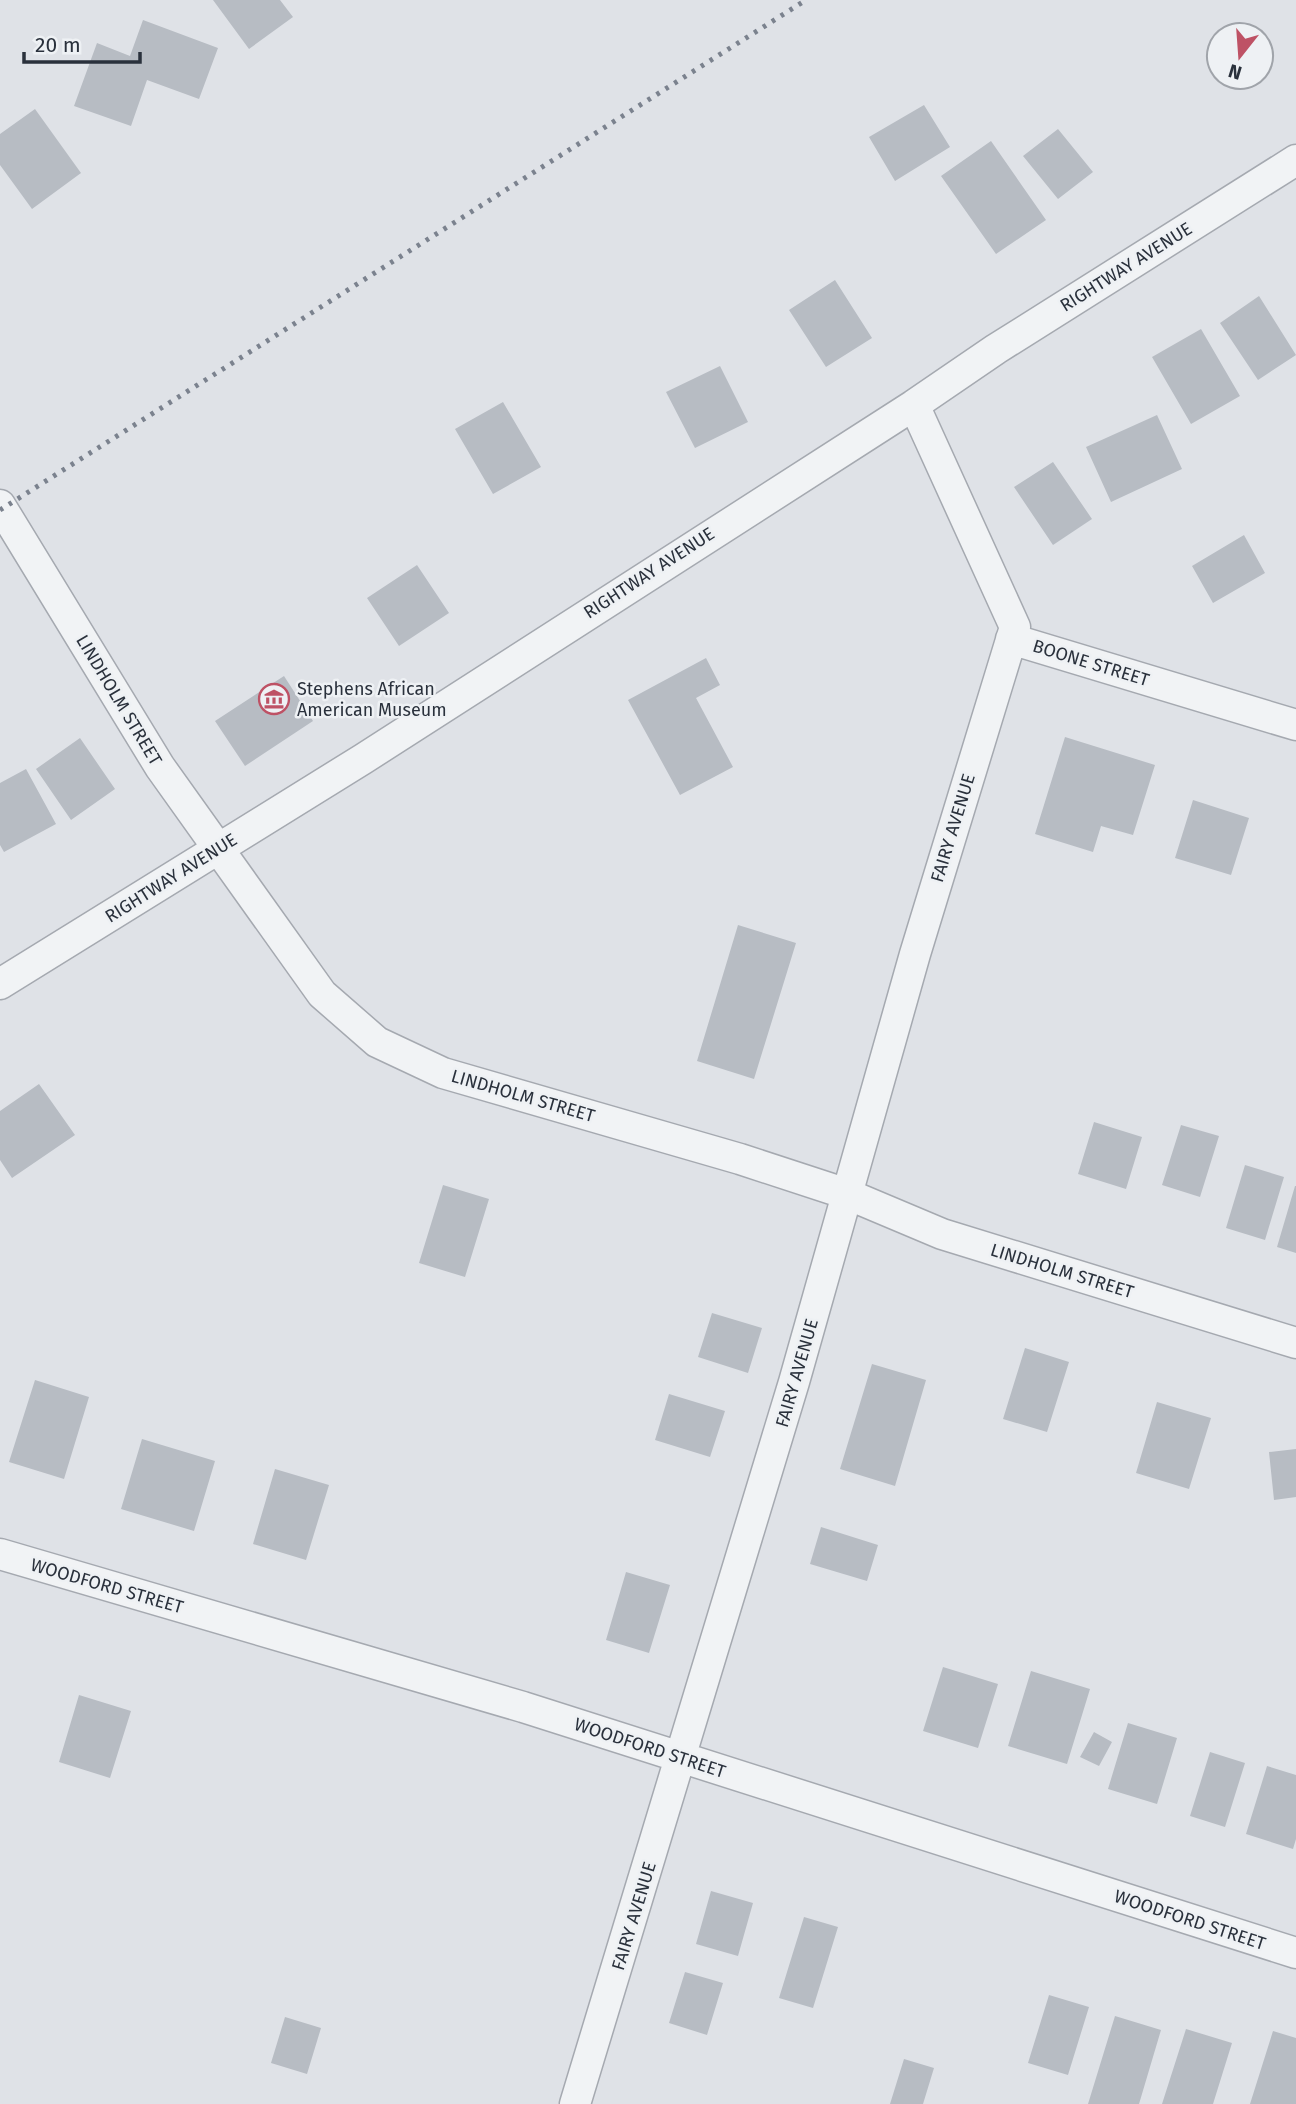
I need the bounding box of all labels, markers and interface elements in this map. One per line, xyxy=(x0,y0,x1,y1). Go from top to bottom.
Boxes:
scale bar xyxy=(24,21,140,65)
north arrow xyxy=(1205,21,1275,91)
text: 20 m xyxy=(35,32,81,58)
text: N xyxy=(1226,59,1245,85)
street label: RIGHTWAY AVENUE xyxy=(1056,217,1196,317)
street label: RIGHTWAY AVENUE xyxy=(579,522,719,624)
street label: LINDHOLM STREET xyxy=(71,631,167,770)
street label: BOONE STREET xyxy=(1030,635,1153,691)
place label: Stephens African American Museum xyxy=(297,678,447,721)
museum icon: Stephens African American Museum xyxy=(257,682,291,716)
street label: FAIRY AVENUE xyxy=(926,771,980,885)
street label: RIGHTWAY AVENUE xyxy=(101,828,241,928)
street label: LINDHOLM STREET xyxy=(449,1065,598,1127)
street label: LINDHOLM STREET xyxy=(988,1239,1137,1303)
street label: FAIRY AVENUE xyxy=(771,1316,823,1430)
street label: WOODFORD STREET xyxy=(28,1554,187,1619)
street label: WOODFORD STREET xyxy=(572,1713,729,1783)
street label: FAIRY AVENUE xyxy=(607,1859,661,1973)
street label: WOODFORD STREET xyxy=(1112,1885,1269,1955)

